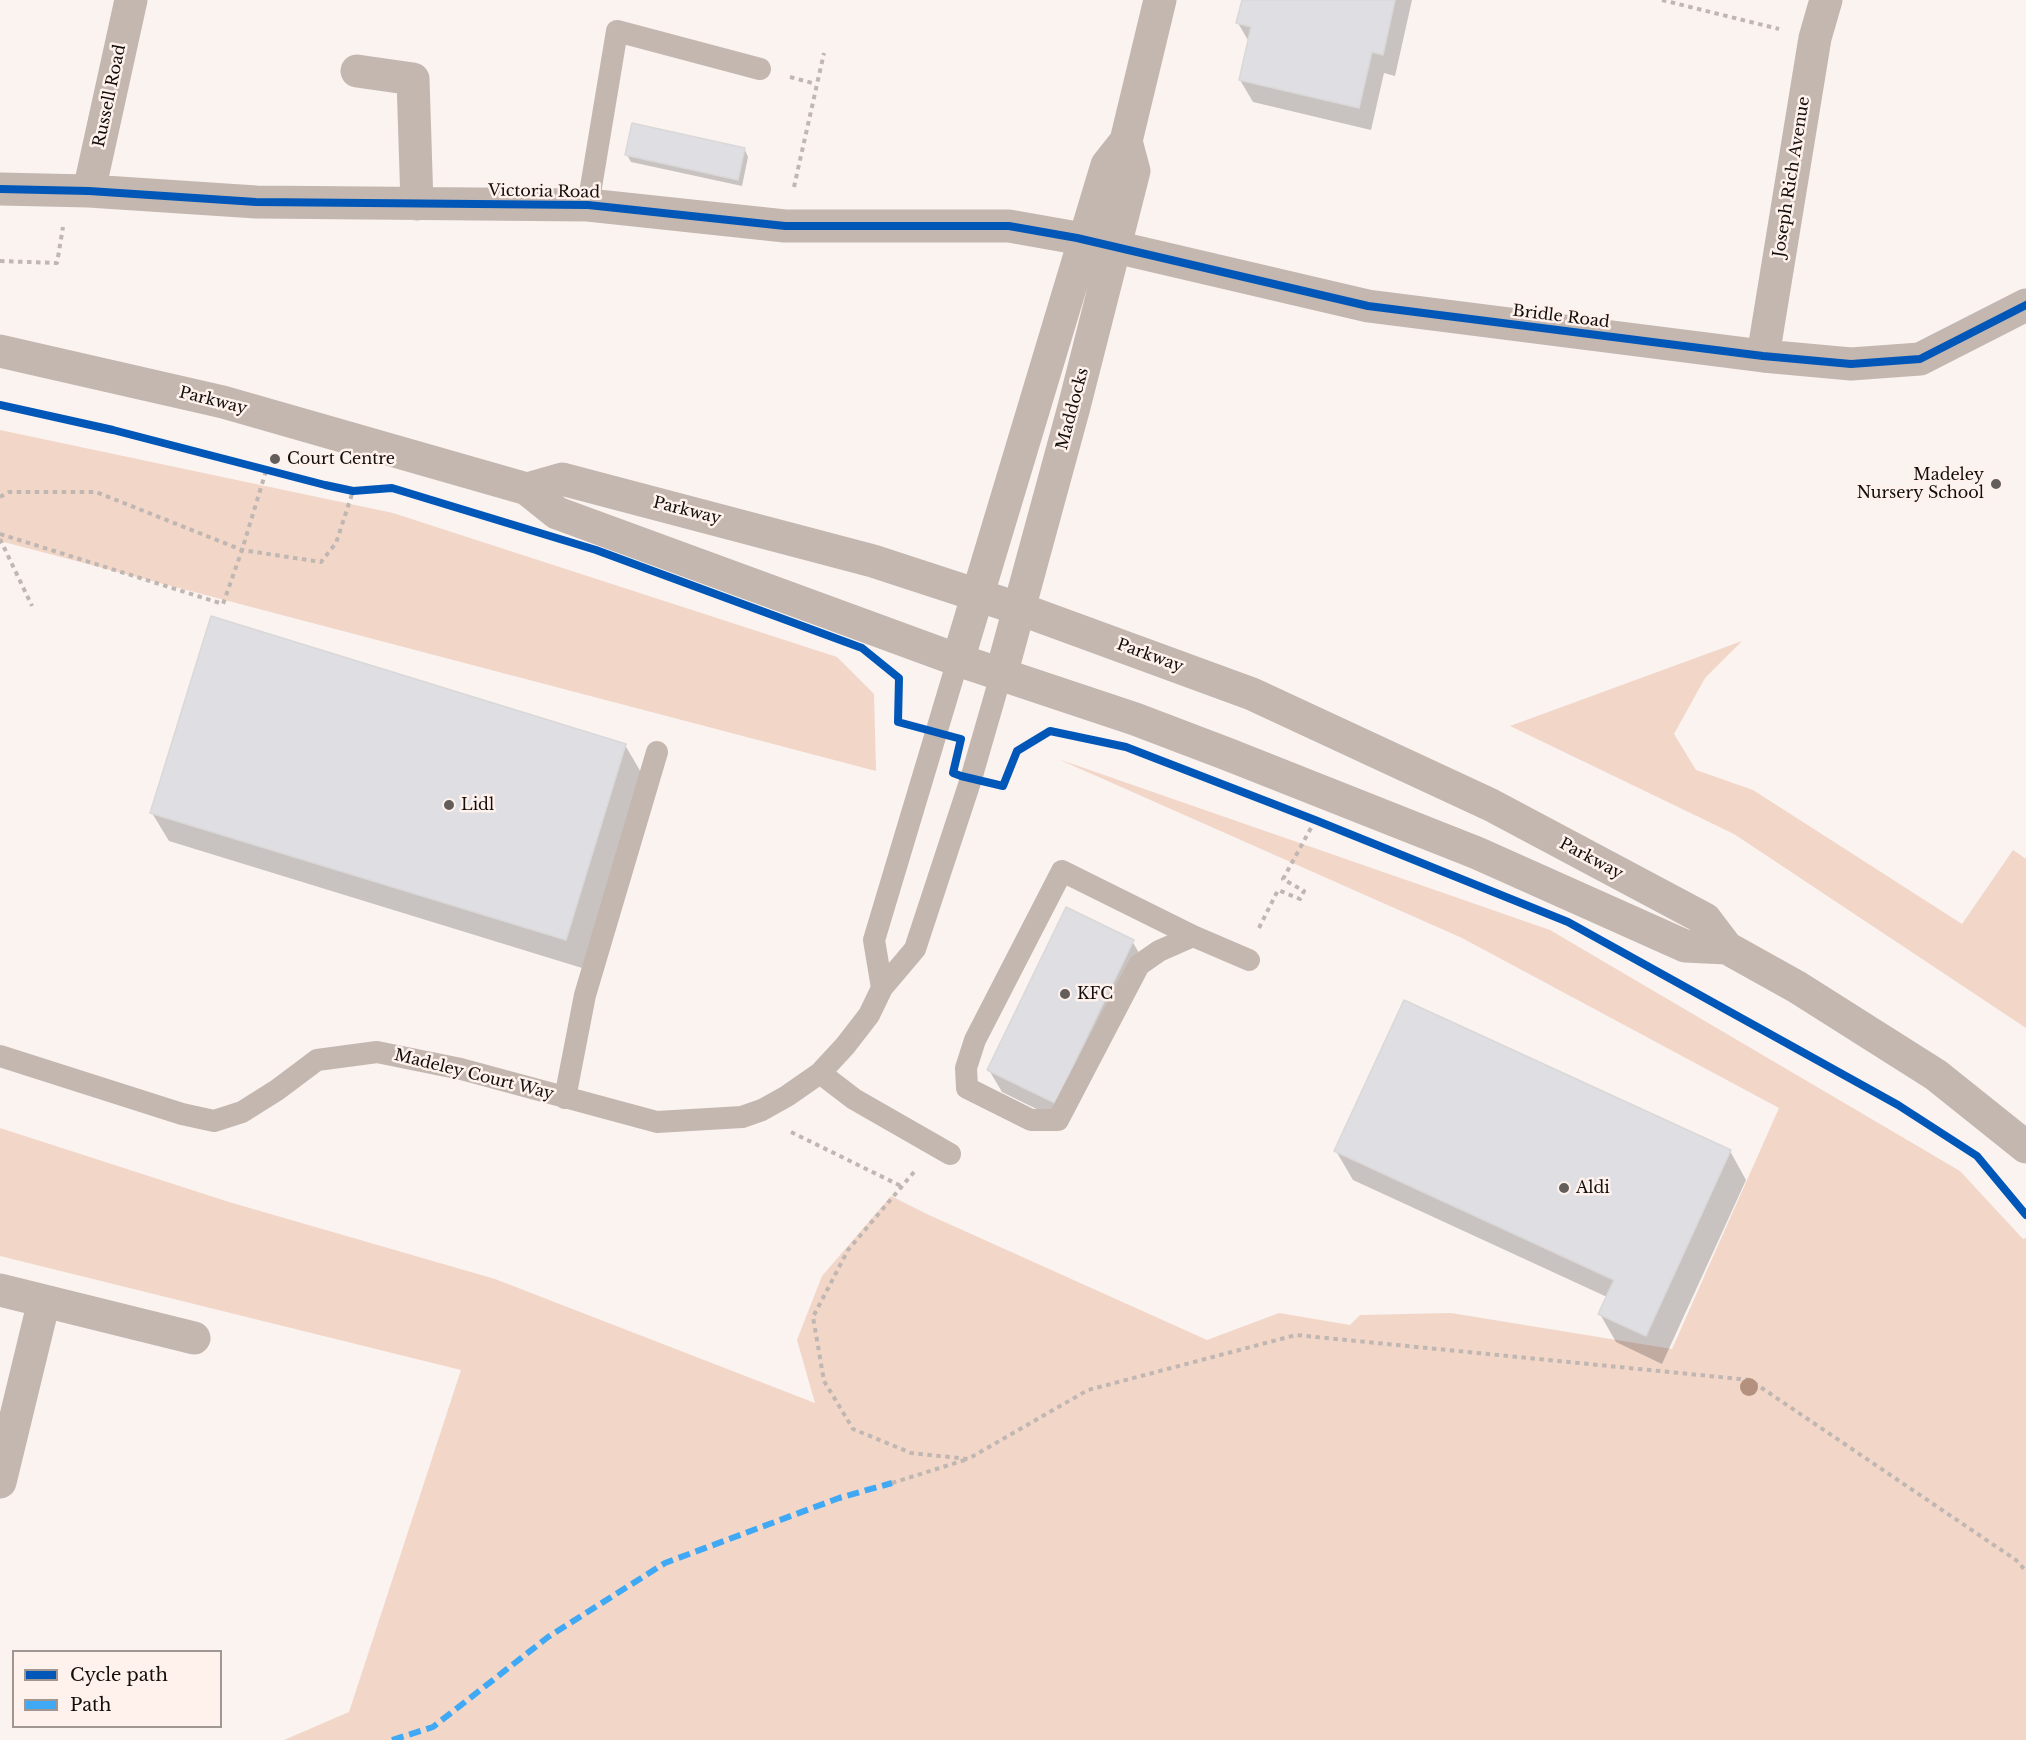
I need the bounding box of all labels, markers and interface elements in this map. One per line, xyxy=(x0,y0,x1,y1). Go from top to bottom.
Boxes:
street label: Russell Road xyxy=(90,43,130,149)
street label: Joseph Rich Avenue xyxy=(1770,95,1814,259)
street label: Victoria Road xyxy=(488,181,600,203)
street label: Bridle Road xyxy=(1511,302,1611,332)
street label: Maddocks xyxy=(1053,366,1093,452)
street label: Parkway xyxy=(177,383,249,419)
place label: Court Centre xyxy=(287,449,395,469)
marker: Court Centre xyxy=(268,452,282,466)
place label: Madeley Nursery School xyxy=(1857,465,1984,503)
marker: Madeley Nursery School xyxy=(1989,477,2003,491)
street label: Parkway xyxy=(651,493,723,529)
street label: Parkway xyxy=(1114,635,1186,677)
place label: Lidl xyxy=(461,795,494,815)
marker: Lidl xyxy=(442,798,456,812)
street label: Parkway xyxy=(1556,834,1626,884)
place label: KFC xyxy=(1077,984,1113,1004)
marker: KFC xyxy=(1058,987,1072,1001)
street label: Madeley Court Way xyxy=(392,1046,556,1104)
place label: Aldi xyxy=(1576,1178,1610,1198)
marker: Aldi xyxy=(1557,1181,1571,1195)
legend xyxy=(12,1650,222,1728)
text: Cycle path xyxy=(70,1664,168,1686)
text: Path xyxy=(70,1694,111,1716)

